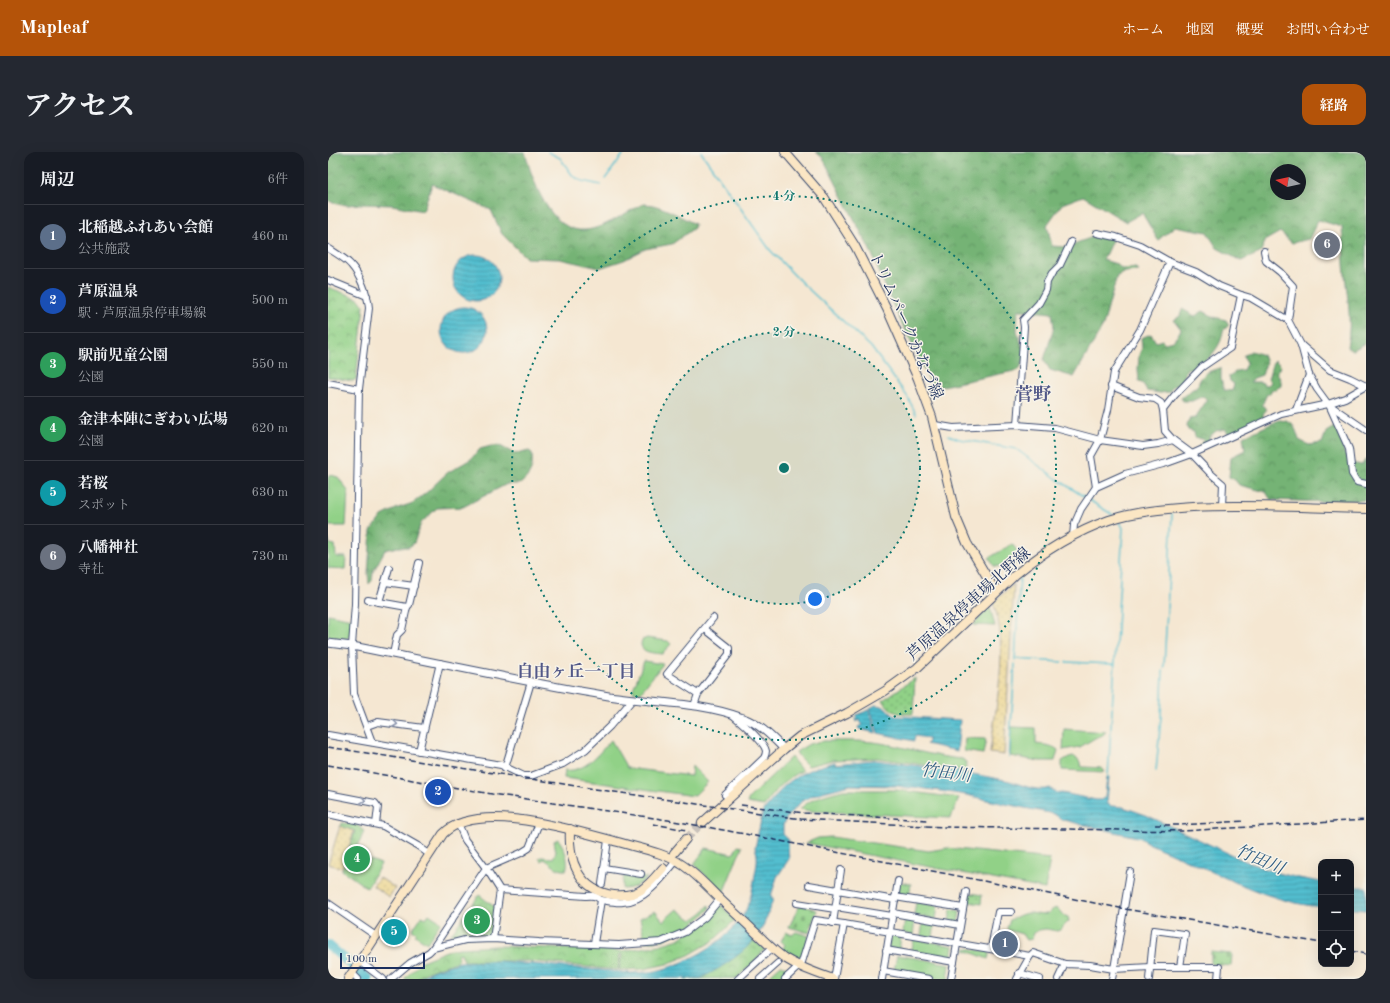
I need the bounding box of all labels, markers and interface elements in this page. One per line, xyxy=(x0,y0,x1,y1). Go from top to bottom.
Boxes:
text: Mapleaf xyxy=(20,19,88,38)
text: ホーム xyxy=(1122,23,1164,37)
text: 地図 xyxy=(1186,23,1214,37)
text: 概要 xyxy=(1236,23,1264,37)
text: お問い合わせ xyxy=(1286,23,1370,37)
button: 経路 xyxy=(1302,84,1366,125)
text: アクセス xyxy=(24,94,135,122)
north arrow xyxy=(1270,164,1306,200)
text: 周辺 xyxy=(40,172,74,189)
text: 6件 xyxy=(267,173,288,186)
text: 4 分 xyxy=(773,189,795,203)
text: 北稲越ふれあい会館 xyxy=(78,221,213,236)
text: 1 xyxy=(49,230,57,243)
text: 460 m xyxy=(251,230,288,243)
pin: 6 xyxy=(1314,230,1340,260)
text: 公共施設 xyxy=(78,243,130,256)
street label: トリムパークかなづ線 xyxy=(865,249,947,402)
text: 芦原温泉 xyxy=(78,285,138,300)
text: 2 xyxy=(49,294,57,307)
text: 500 m xyxy=(251,294,288,307)
text: 駅 · 芦原温泉停車場線 xyxy=(78,307,206,320)
text: 2 分 xyxy=(773,325,795,339)
text: 駅前児童公園 xyxy=(78,349,168,364)
text: 3 xyxy=(49,358,57,371)
text: 550 m xyxy=(251,358,288,371)
text: 公園 xyxy=(78,371,104,384)
district label: 菅野 xyxy=(1015,384,1052,404)
text: 金津本陣にぎわい広場 xyxy=(78,413,228,428)
text: 4 xyxy=(49,422,57,435)
text: 620 m xyxy=(251,422,288,435)
text: 公園 xyxy=(78,435,104,448)
centre of rings xyxy=(777,461,791,475)
text: 若桜 xyxy=(78,477,108,492)
text: 5 xyxy=(49,486,57,499)
text: 630 m xyxy=(251,486,288,499)
text: スポット xyxy=(78,499,130,512)
text: 八幡神社 xyxy=(78,541,138,556)
street label: 芦原温泉停車場北野線 xyxy=(903,544,1034,664)
text: 6 xyxy=(49,550,57,563)
text: 730 m xyxy=(251,550,288,563)
text: 寺社 xyxy=(78,563,104,576)
your location xyxy=(805,589,825,609)
district label: 自由ヶ丘一丁目 xyxy=(517,662,636,681)
one-way arrow xyxy=(392,719,398,728)
water label: 竹田川 xyxy=(919,760,974,785)
pin: 2 xyxy=(425,777,451,807)
one-way arrow xyxy=(359,796,366,804)
water label: 竹田川 xyxy=(1233,841,1289,879)
pin: 4 xyxy=(344,844,370,874)
map controls xyxy=(1318,859,1354,967)
button: + xyxy=(1318,859,1354,895)
button: − xyxy=(1318,895,1354,931)
pin: 3 xyxy=(464,906,490,936)
pin: 5 xyxy=(381,917,407,947)
pin: 1 xyxy=(992,929,1018,959)
button: locate xyxy=(1318,931,1354,967)
scale bar xyxy=(340,951,425,970)
text: 100 m xyxy=(346,954,377,965)

